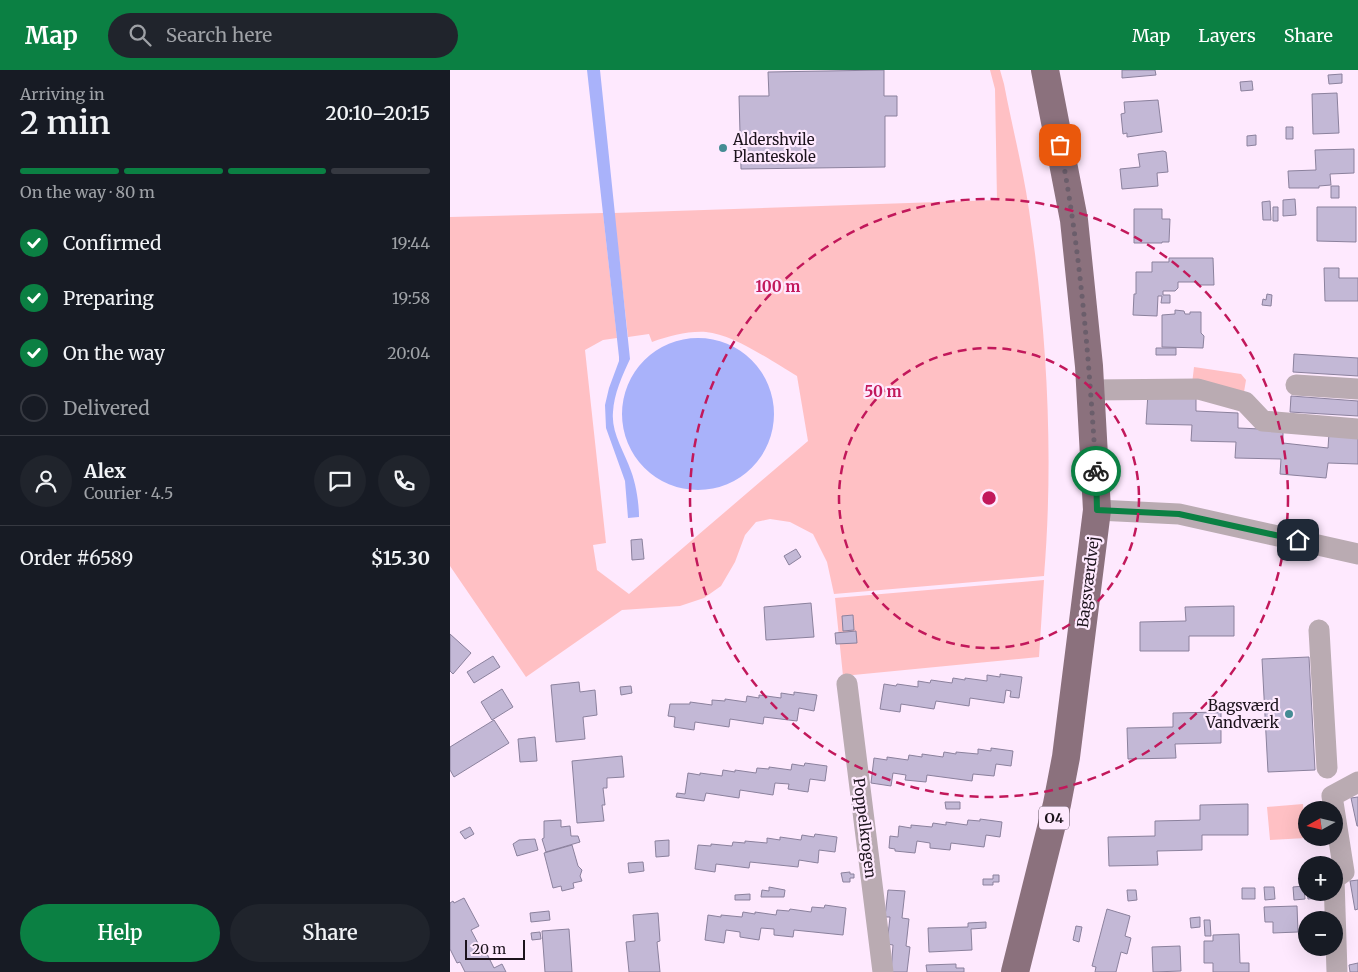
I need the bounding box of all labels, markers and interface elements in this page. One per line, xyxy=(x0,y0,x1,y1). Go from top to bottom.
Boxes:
search box xyxy=(108,13,458,58)
text: Map xyxy=(25,20,78,51)
icon: search xyxy=(126,21,154,49)
text: Search here xyxy=(166,23,272,47)
text: Map xyxy=(1132,24,1170,47)
text: Layers xyxy=(1198,24,1256,47)
text: Share xyxy=(1284,24,1333,47)
text: Arriving in xyxy=(20,84,105,104)
text: 20:10–20:15 xyxy=(326,101,430,125)
text: 2 min xyxy=(20,103,110,143)
pin xyxy=(1039,124,1081,166)
place label: Aldershvile Planteskole xyxy=(732,130,816,166)
icon: bag xyxy=(1046,131,1074,159)
marker: Aldershvile Planteskole xyxy=(717,142,729,154)
text: On the way · 80 m xyxy=(20,182,155,202)
icon: check xyxy=(20,229,48,257)
text: Confirmed xyxy=(63,231,161,255)
text: 19:44 xyxy=(391,233,430,253)
text: 100 m xyxy=(756,277,800,296)
icon: check xyxy=(20,284,48,312)
text: Preparing xyxy=(63,286,154,310)
text: 19:58 xyxy=(392,288,430,308)
icon: check xyxy=(20,339,48,367)
text: On the way xyxy=(63,341,165,365)
text: 20:04 xyxy=(387,343,430,363)
text: 50 m xyxy=(864,382,902,401)
text: Delivered xyxy=(63,396,150,420)
courier xyxy=(1071,446,1121,496)
button: person xyxy=(20,455,72,507)
button: chat xyxy=(314,455,366,507)
button: phone xyxy=(378,455,430,507)
icon: bike xyxy=(1082,457,1110,485)
text: Alex xyxy=(84,459,126,483)
text: Courier · 4.5 xyxy=(84,483,173,503)
centre of rings xyxy=(980,489,998,507)
pin xyxy=(1277,519,1319,561)
icon: home xyxy=(1284,526,1312,554)
street label: Bagsværdvej xyxy=(1073,535,1103,629)
text: Order #6589 xyxy=(20,546,133,570)
text: $15.30 xyxy=(371,546,430,570)
place label: Bagsværd Vandværk xyxy=(1205,696,1279,732)
marker: Bagsværd Vandværk xyxy=(1283,708,1295,720)
street label: Poppelkrogen xyxy=(849,777,881,879)
north arrow xyxy=(1298,801,1342,846)
map controls xyxy=(1298,801,1343,956)
road number: O4 xyxy=(1039,806,1069,830)
button: + xyxy=(1298,856,1343,901)
button: Help xyxy=(20,904,220,962)
button: Share xyxy=(230,904,430,962)
button: − xyxy=(1298,911,1343,956)
scale bar xyxy=(465,937,525,960)
text: 20 m xyxy=(472,940,506,958)

